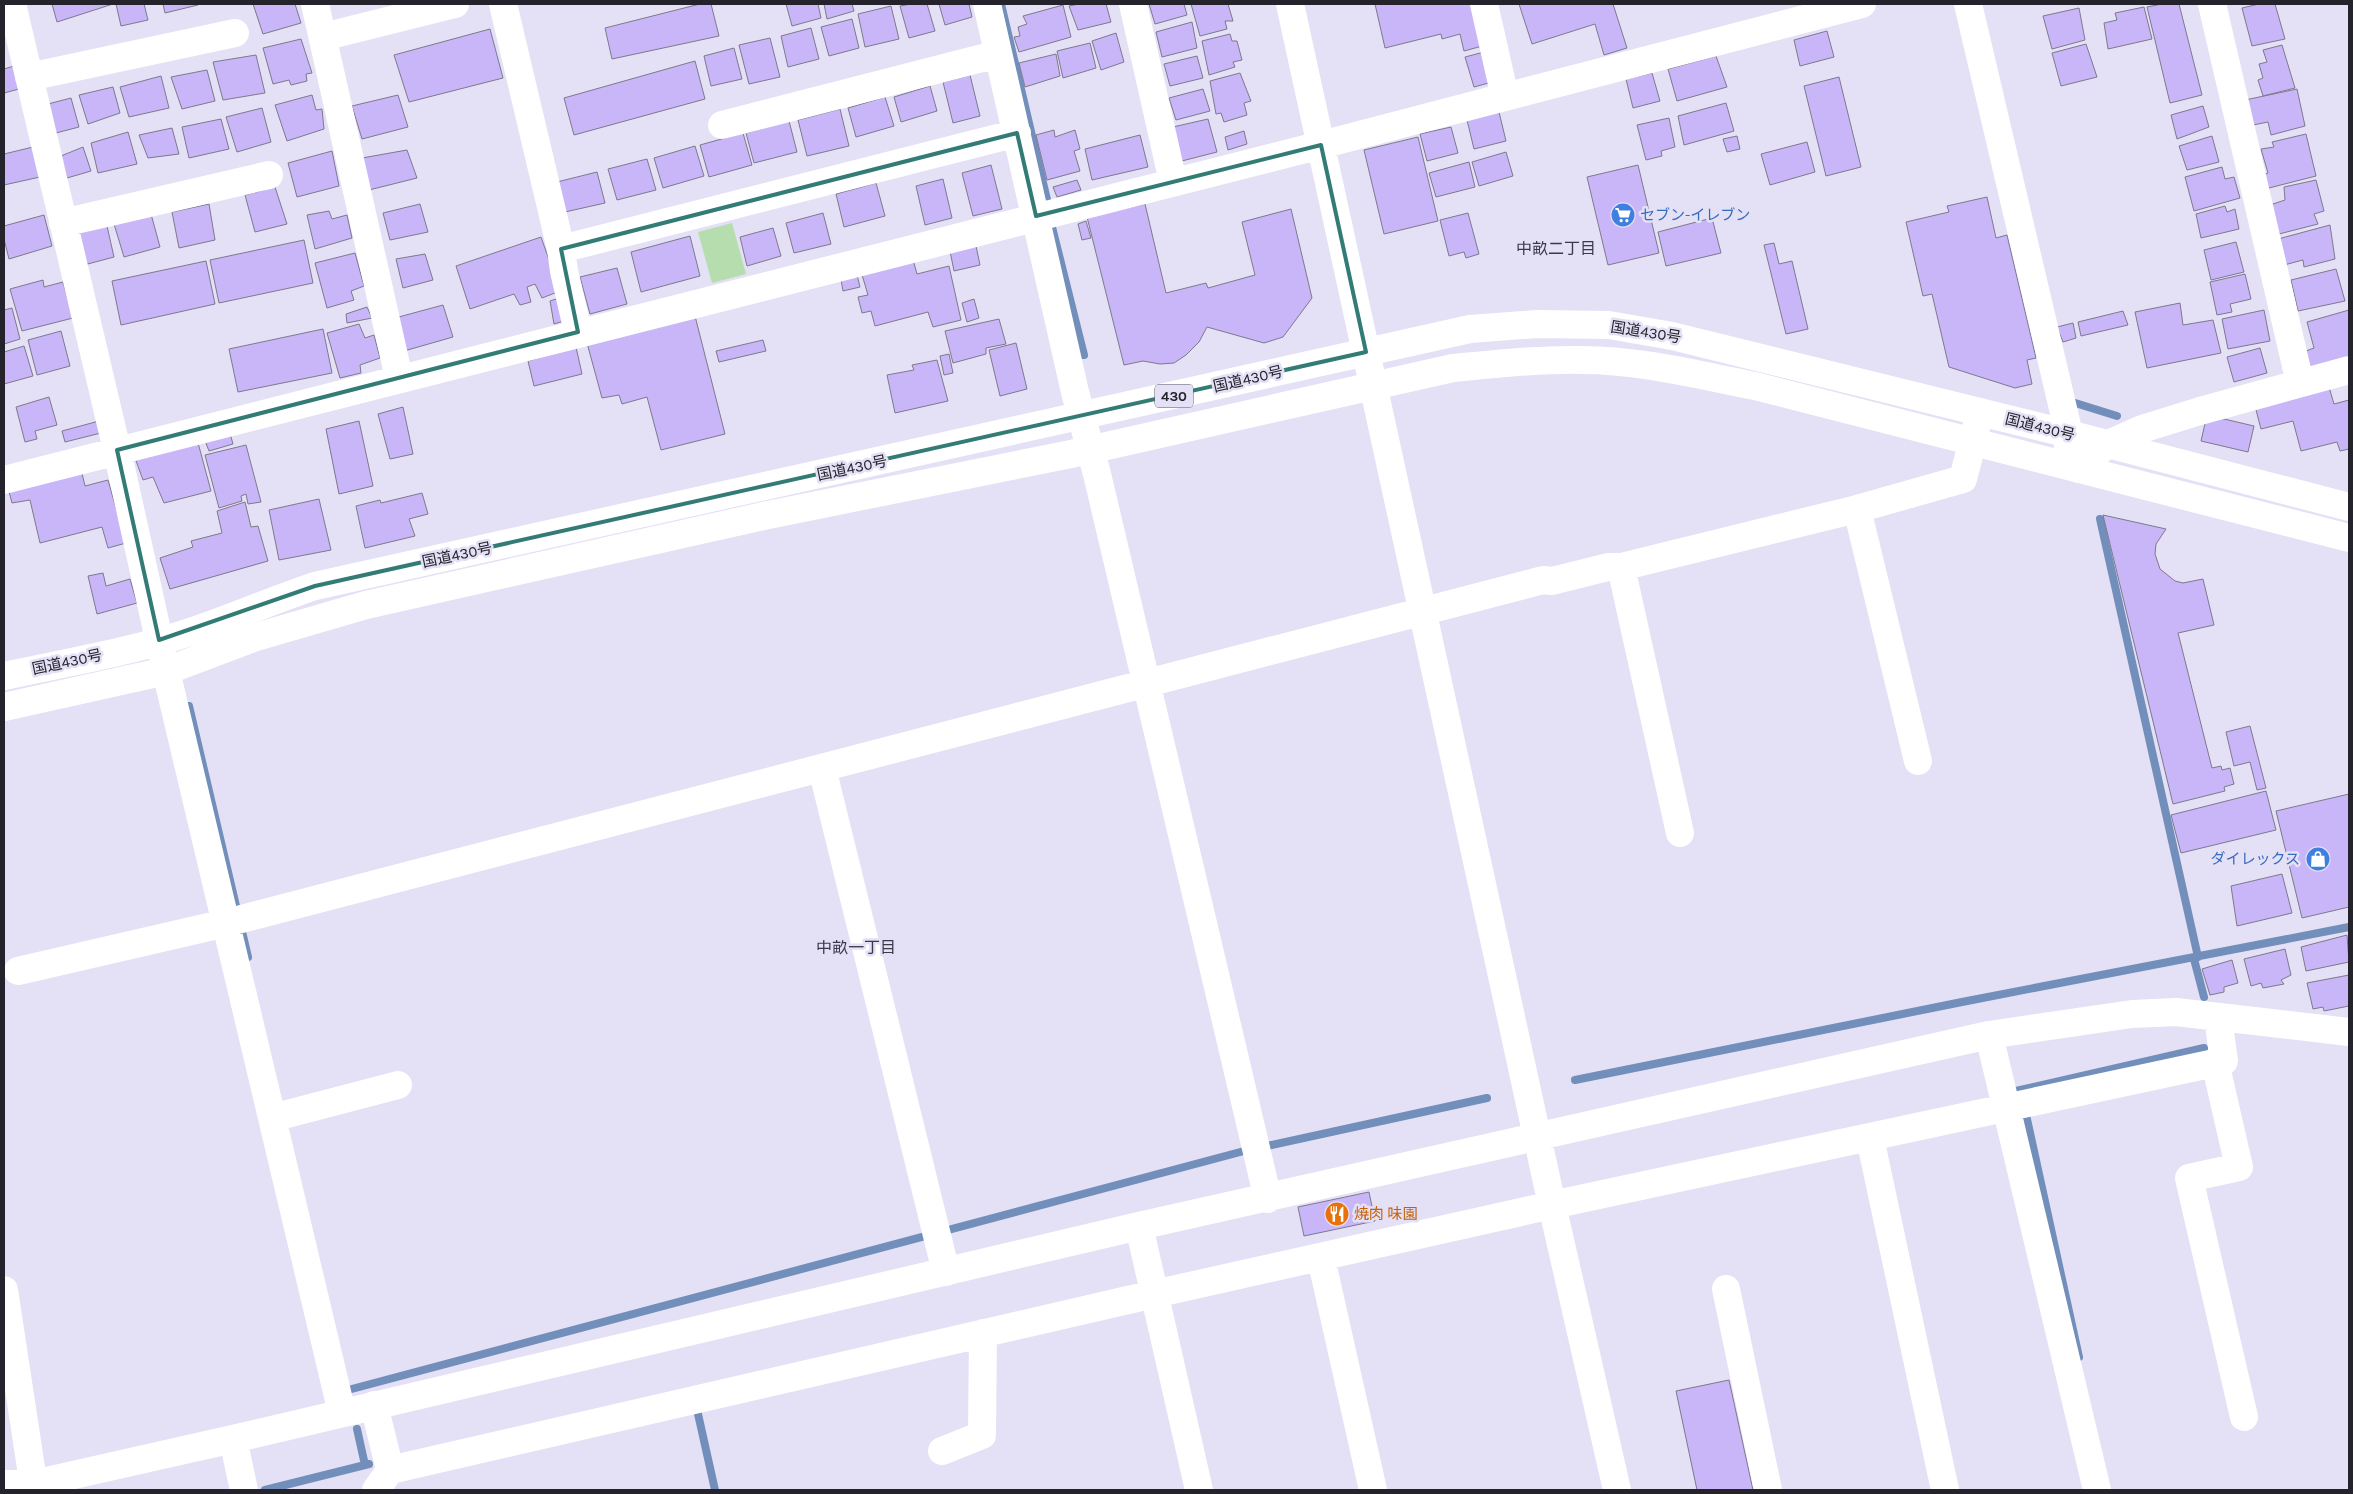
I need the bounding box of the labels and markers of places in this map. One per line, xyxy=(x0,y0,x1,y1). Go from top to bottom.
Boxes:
supermarket icon: セブン-イレブン xyxy=(1610,202,1636,228)
place label: セブン-イレブン xyxy=(1640,206,1750,224)
shop icon: ダイレックス xyxy=(2305,846,2331,872)
place label: ダイレックス xyxy=(2210,850,2300,868)
restaurant icon: 焼肉 味園 xyxy=(1324,1201,1350,1227)
place label: 焼肉 味園 xyxy=(1354,1205,1418,1223)

